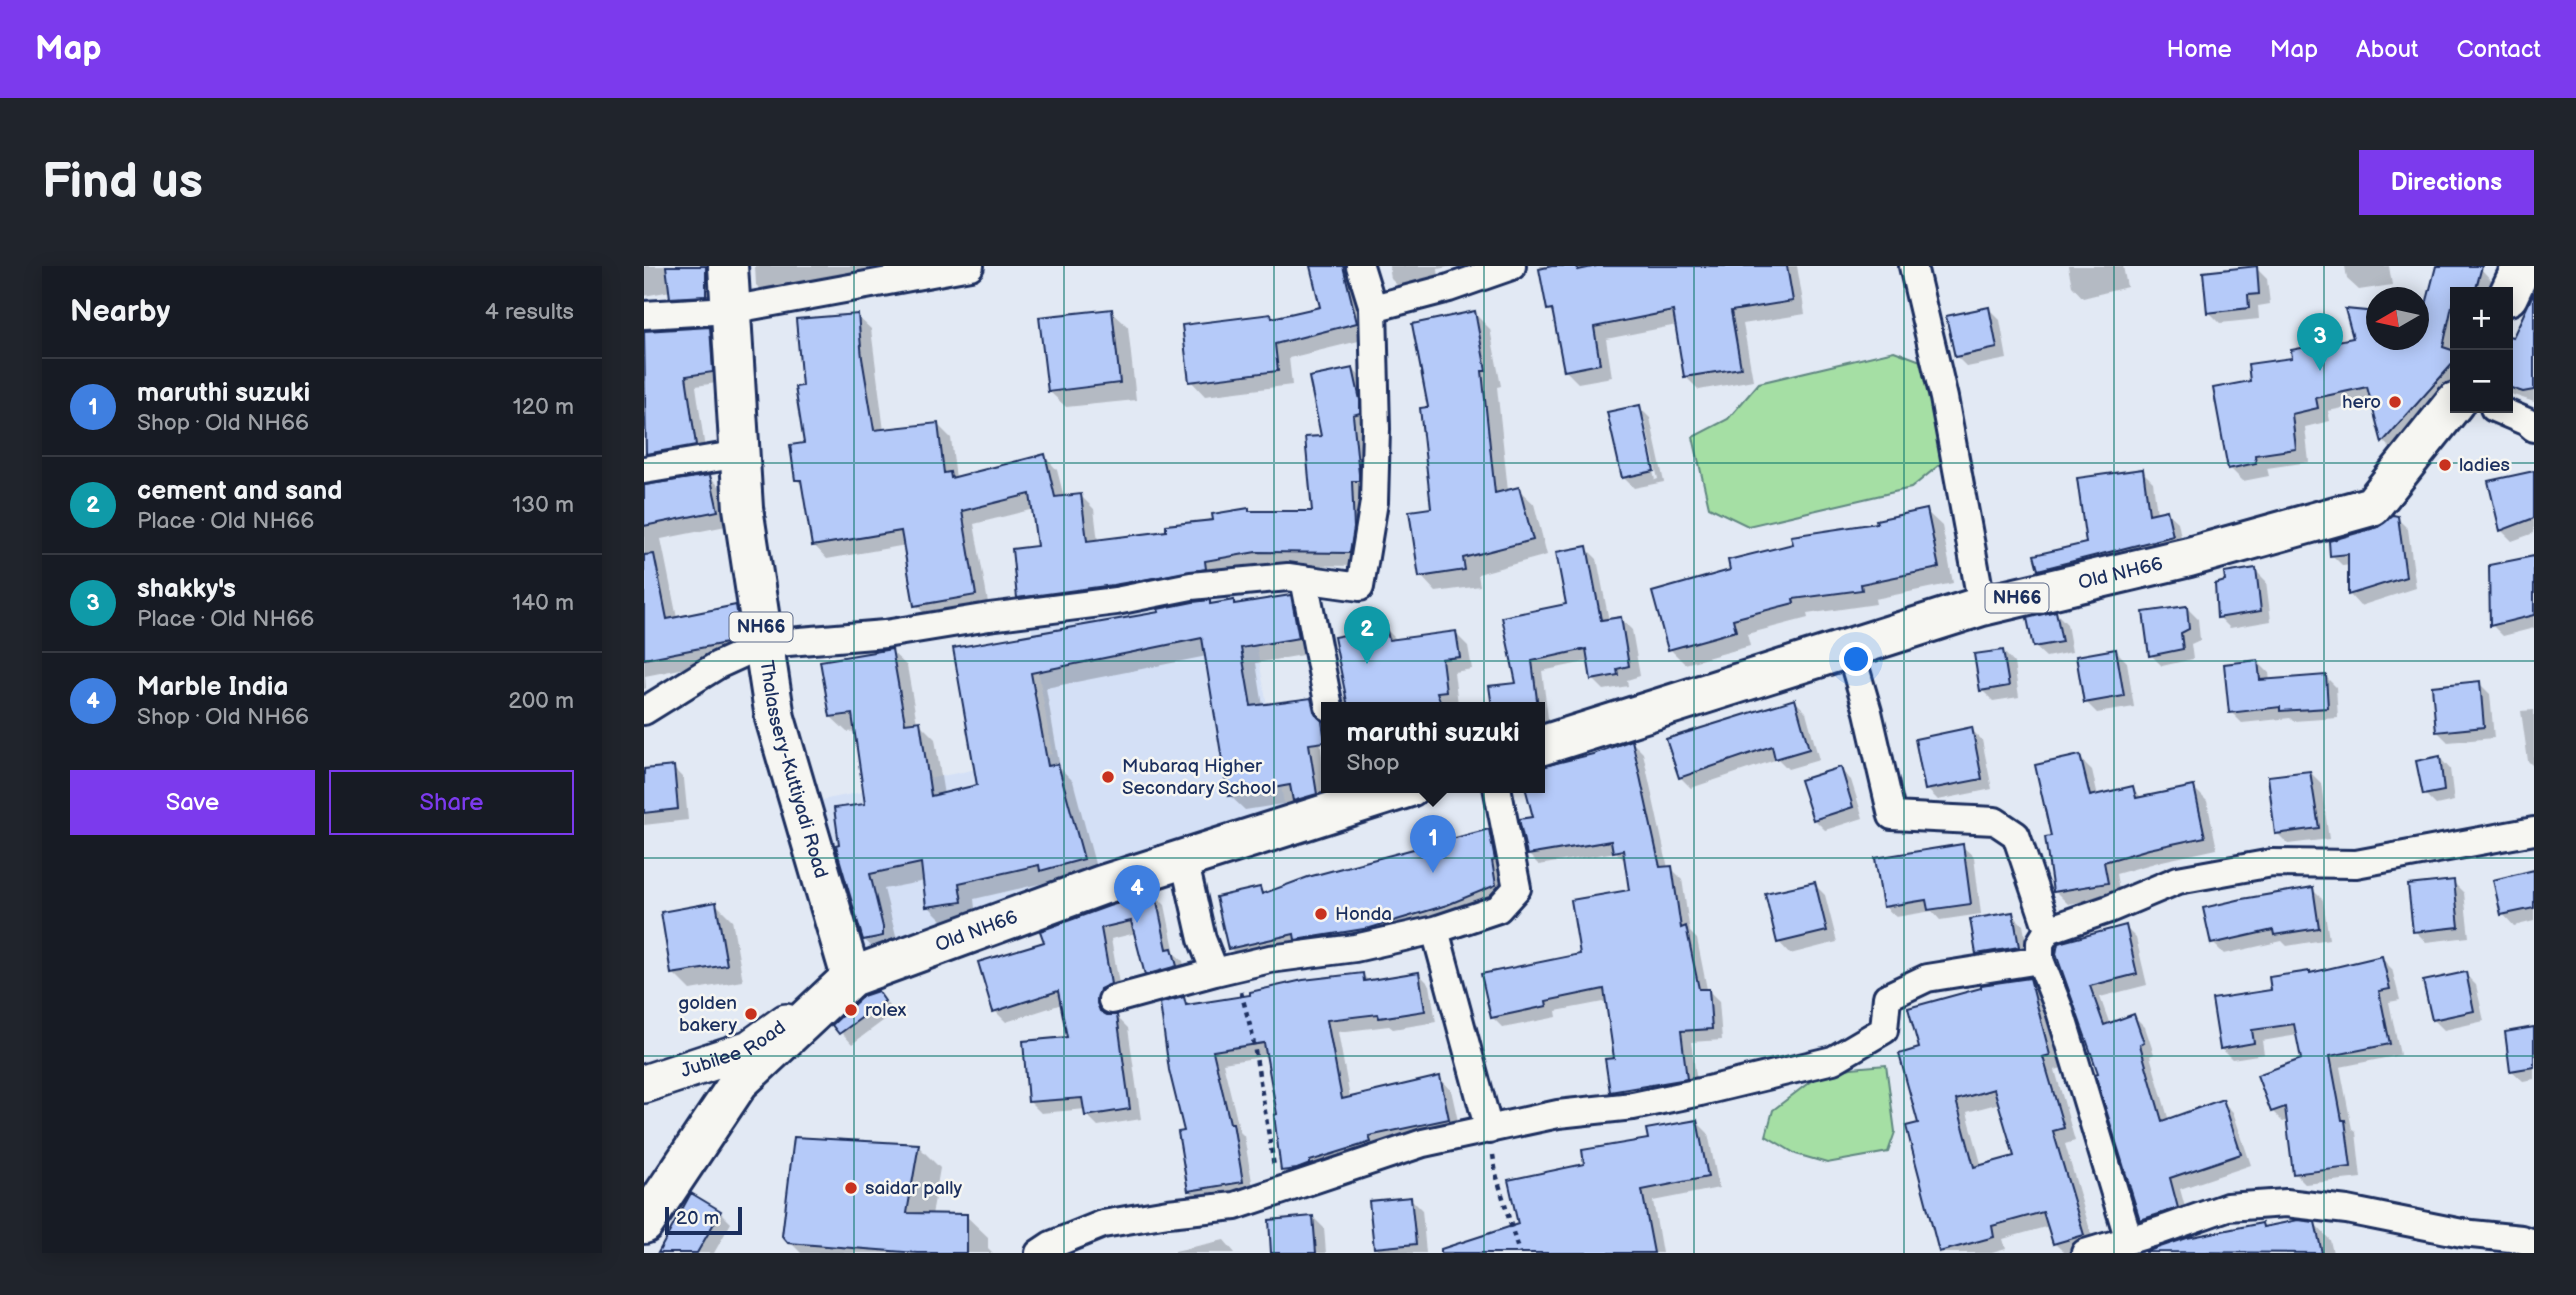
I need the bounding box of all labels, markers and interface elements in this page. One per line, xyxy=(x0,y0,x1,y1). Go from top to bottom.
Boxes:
text: Map xyxy=(35,29,101,69)
text: Home xyxy=(2167,35,2232,64)
text: Map xyxy=(2270,35,2318,64)
text: About xyxy=(2356,35,2418,64)
text: Contact xyxy=(2456,35,2541,64)
button: Directions xyxy=(2359,150,2534,215)
text: Find us xyxy=(42,153,203,212)
north arrow xyxy=(2366,287,2429,350)
map controls xyxy=(2450,287,2513,413)
button: + xyxy=(2450,287,2513,350)
text: Nearby xyxy=(70,294,170,330)
text: 4 results xyxy=(485,298,574,326)
pin: 3 xyxy=(2297,313,2343,371)
button: − xyxy=(2450,350,2513,413)
text: maruthi suzuki xyxy=(137,378,310,409)
place label: hero xyxy=(2342,391,2381,414)
text: 1 xyxy=(88,393,98,421)
text: 120 m xyxy=(513,393,574,421)
marker: hero xyxy=(2387,394,2403,410)
text: Shop · Old NH66 xyxy=(137,409,309,437)
place label: ladies xyxy=(2459,454,2510,477)
marker: ladies xyxy=(2437,457,2453,473)
text: cement and sand xyxy=(137,476,343,507)
text: 2 xyxy=(86,491,100,519)
text: 130 m xyxy=(512,491,574,519)
text: Place · Old NH66 xyxy=(137,507,314,535)
street label: Old NH66 xyxy=(2076,552,2165,594)
text: shakky's xyxy=(137,574,236,605)
road number: NH66 xyxy=(1986,584,2048,612)
text: 3 xyxy=(86,589,100,617)
text: 140 m xyxy=(512,589,574,617)
text: Place · Old NH66 xyxy=(137,605,314,633)
pin: 2 xyxy=(1344,606,1390,664)
road number: NH66 xyxy=(730,612,792,642)
your location xyxy=(1839,642,1873,676)
street label: Thalassery-Kuttiyadi Road xyxy=(755,659,833,881)
text: Marble India xyxy=(137,672,288,703)
text: 4 xyxy=(86,687,100,715)
text: 200 m xyxy=(508,687,574,715)
popup xyxy=(1321,702,1545,793)
text: Shop · Old NH66 xyxy=(137,703,309,731)
text: maruthi suzuki xyxy=(1346,718,1520,749)
text: Shop xyxy=(1346,749,1400,777)
place label: Mubaraq Higher Secondary School xyxy=(1122,755,1276,800)
marker: Mubaraq Higher Secondary School xyxy=(1100,769,1116,785)
button: Save xyxy=(70,770,315,835)
button: Share xyxy=(329,770,574,835)
pin: 1 xyxy=(1410,815,1456,873)
pin: 4 xyxy=(1114,865,1160,923)
place label: Honda xyxy=(1335,903,1392,926)
street label: Old NH66 xyxy=(932,905,1021,957)
marker: Honda xyxy=(1313,906,1329,922)
place label: golden bakery xyxy=(678,992,737,1037)
place label: rolex xyxy=(865,999,906,1022)
marker: rolex xyxy=(843,1002,859,1018)
marker: golden bakery xyxy=(743,1006,759,1022)
street label: Jubilee Road xyxy=(678,1016,790,1083)
place label: saidar pally xyxy=(865,1177,962,1200)
marker: saidar pally xyxy=(843,1180,859,1196)
scale bar xyxy=(665,1204,742,1236)
text: 20 m xyxy=(676,1207,719,1230)

